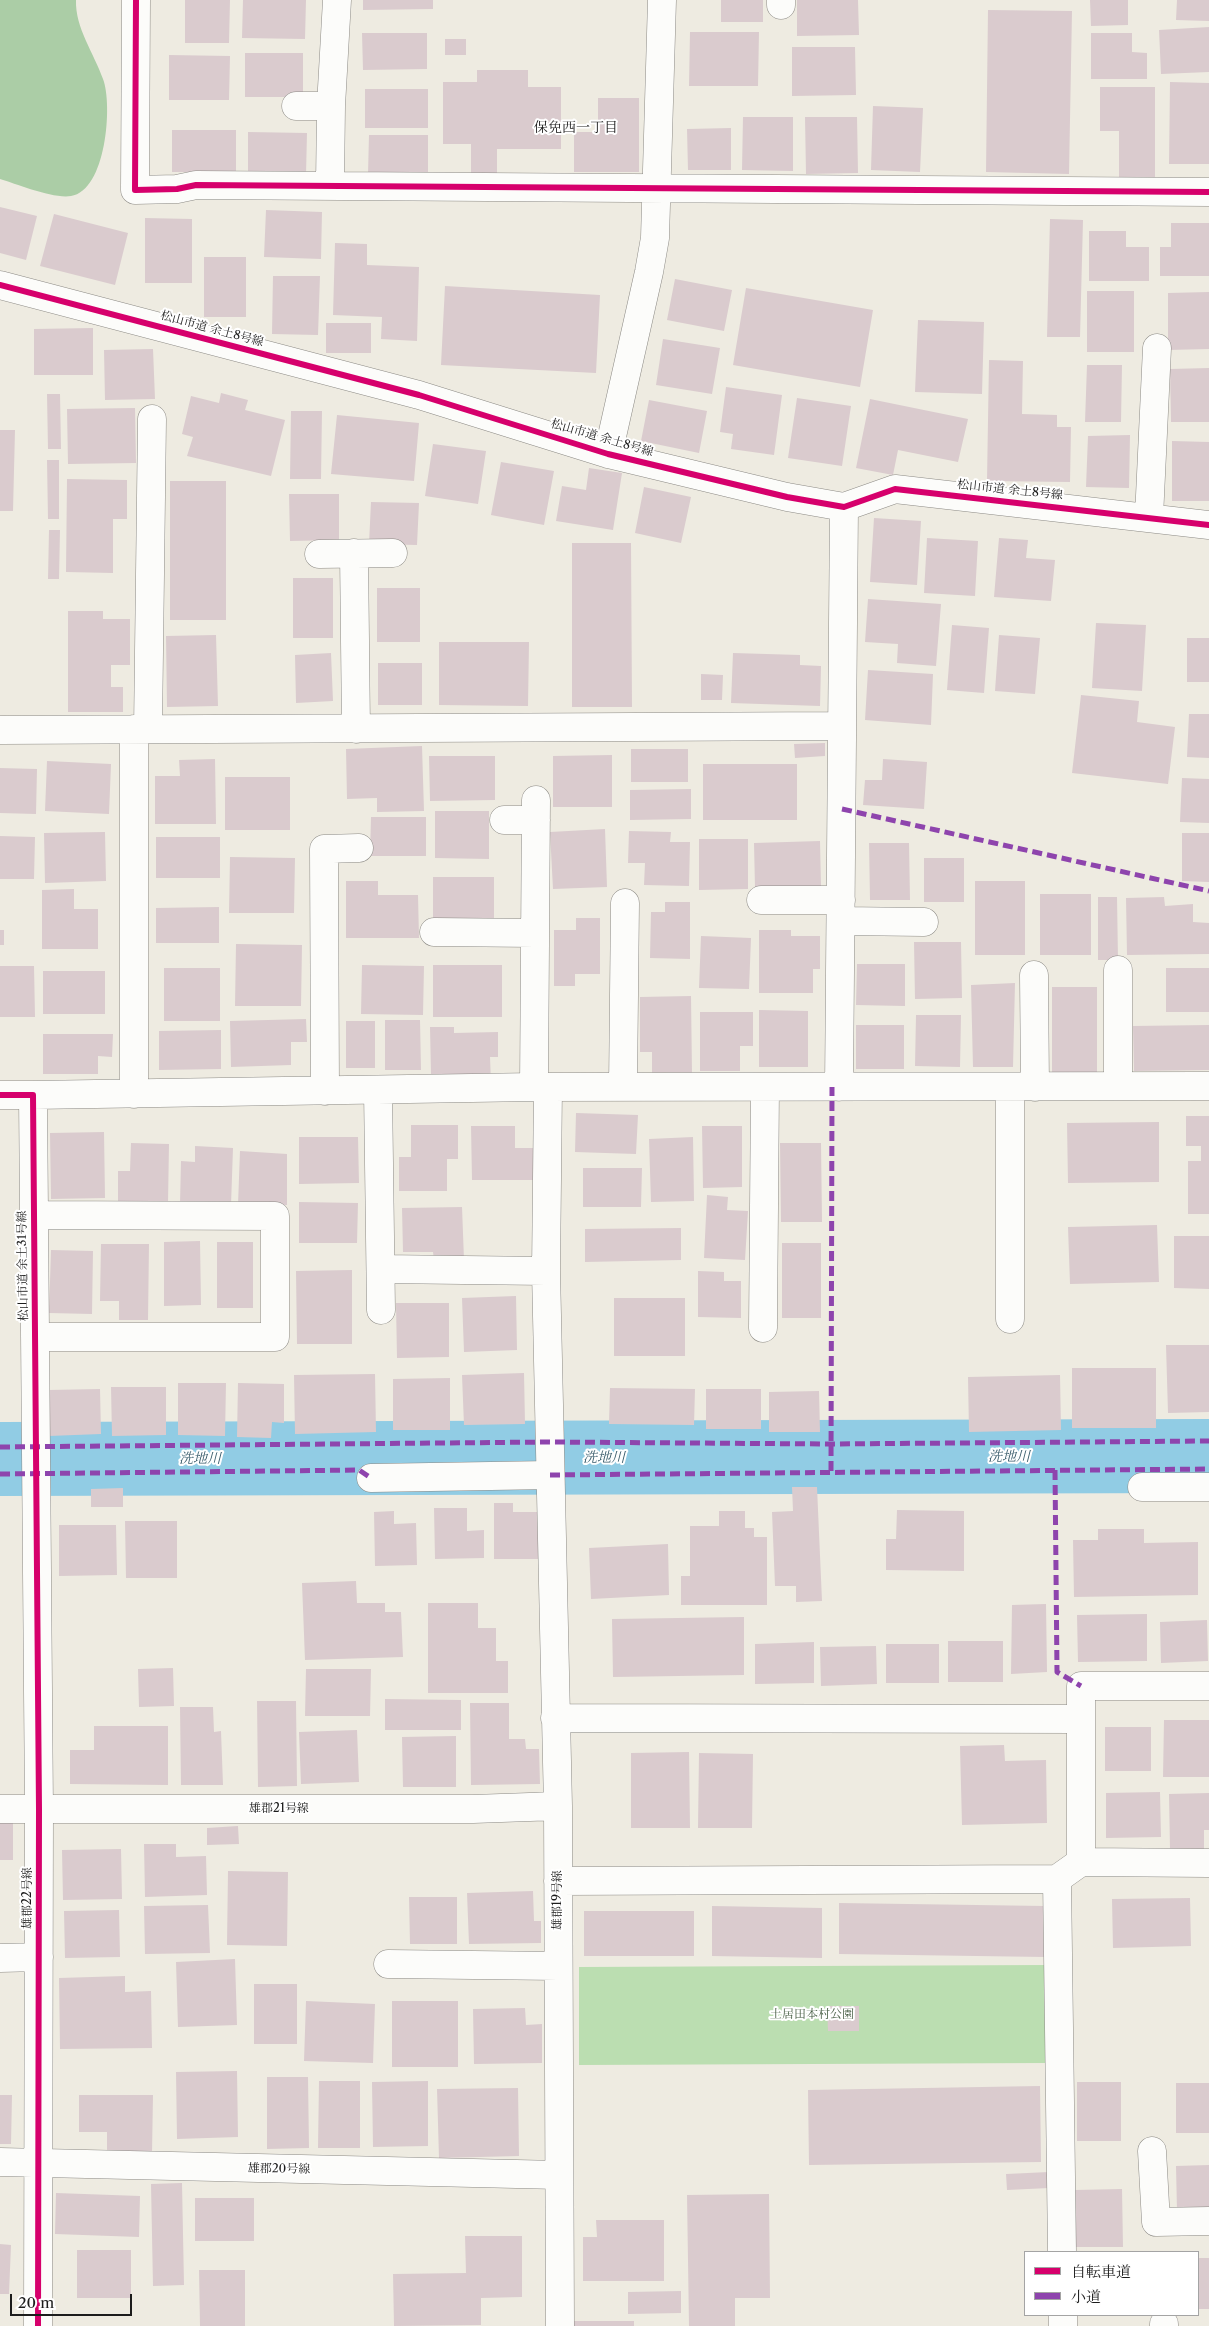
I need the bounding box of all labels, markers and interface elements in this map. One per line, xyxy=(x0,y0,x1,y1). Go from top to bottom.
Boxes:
district label: 保免西一丁目 xyxy=(534,120,618,136)
street label: 松山市道 余土8号線 xyxy=(159,308,265,350)
street label: 松山市道 余土8号線 xyxy=(549,416,655,460)
street label: 松山市道 余土8号線 xyxy=(956,477,1064,503)
street label: 松山市道 余土31号線 xyxy=(15,1210,31,1322)
water label: 洗地川 xyxy=(988,1449,1030,1465)
water label: 洗地川 xyxy=(583,1450,625,1466)
water label: 洗地川 xyxy=(179,1451,221,1467)
street label: 雄郡21号線 xyxy=(249,1802,309,1816)
street label: 雄郡22号線 xyxy=(21,1867,35,1929)
street label: 雄郡19号線 xyxy=(551,1870,565,1930)
park label: 土居田本村公園 xyxy=(770,2008,854,2022)
street label: 雄郡20号線 xyxy=(248,2161,310,2177)
legend xyxy=(1024,2251,1199,2316)
text: 自転車道 xyxy=(1071,2262,1131,2281)
scale bar xyxy=(12,2284,135,2316)
text: 小道 xyxy=(1071,2287,1101,2306)
text: 20 m xyxy=(18,2293,54,2312)

